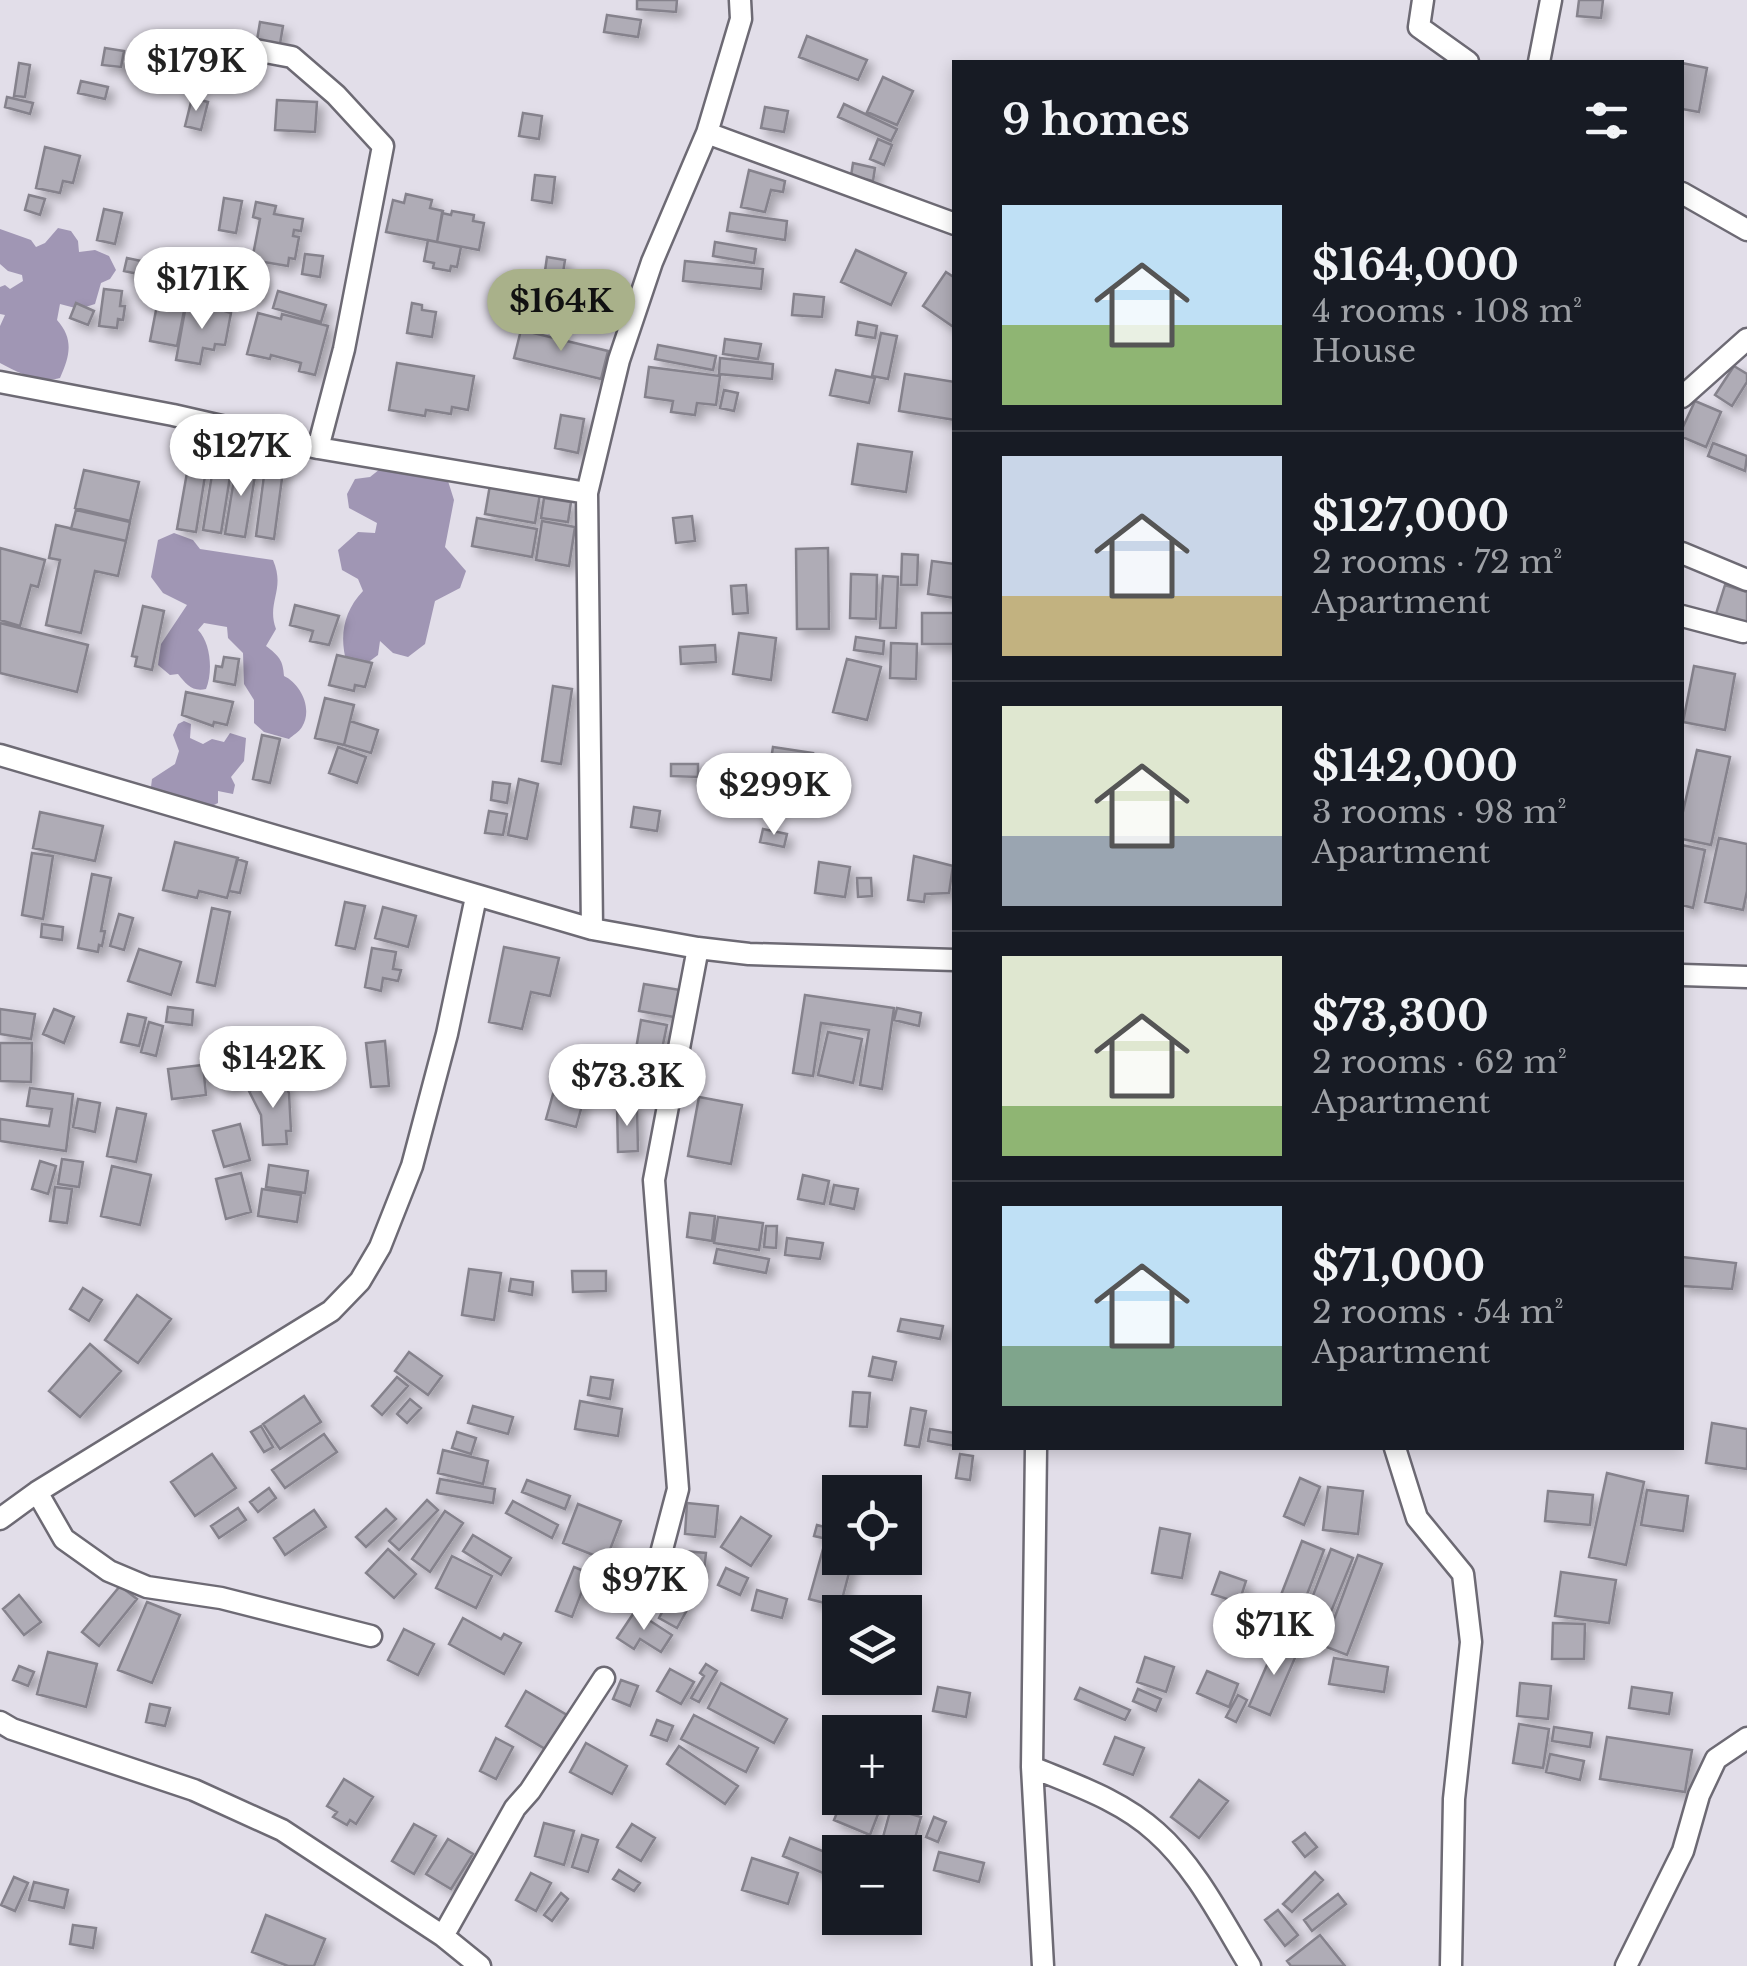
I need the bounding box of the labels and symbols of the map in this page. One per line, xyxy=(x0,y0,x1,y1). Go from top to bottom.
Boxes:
pin: $179K xyxy=(126,29,266,114)
pin: $171K xyxy=(132,247,272,332)
pin: $164K xyxy=(491,269,631,354)
pin: $127K xyxy=(171,414,311,499)
pin: $299K xyxy=(704,753,844,838)
pin: $142K xyxy=(203,1026,343,1111)
pin: $73.3K xyxy=(546,1044,708,1129)
pin: $97K xyxy=(585,1548,703,1633)
pin: $71K xyxy=(1215,1593,1333,1678)

